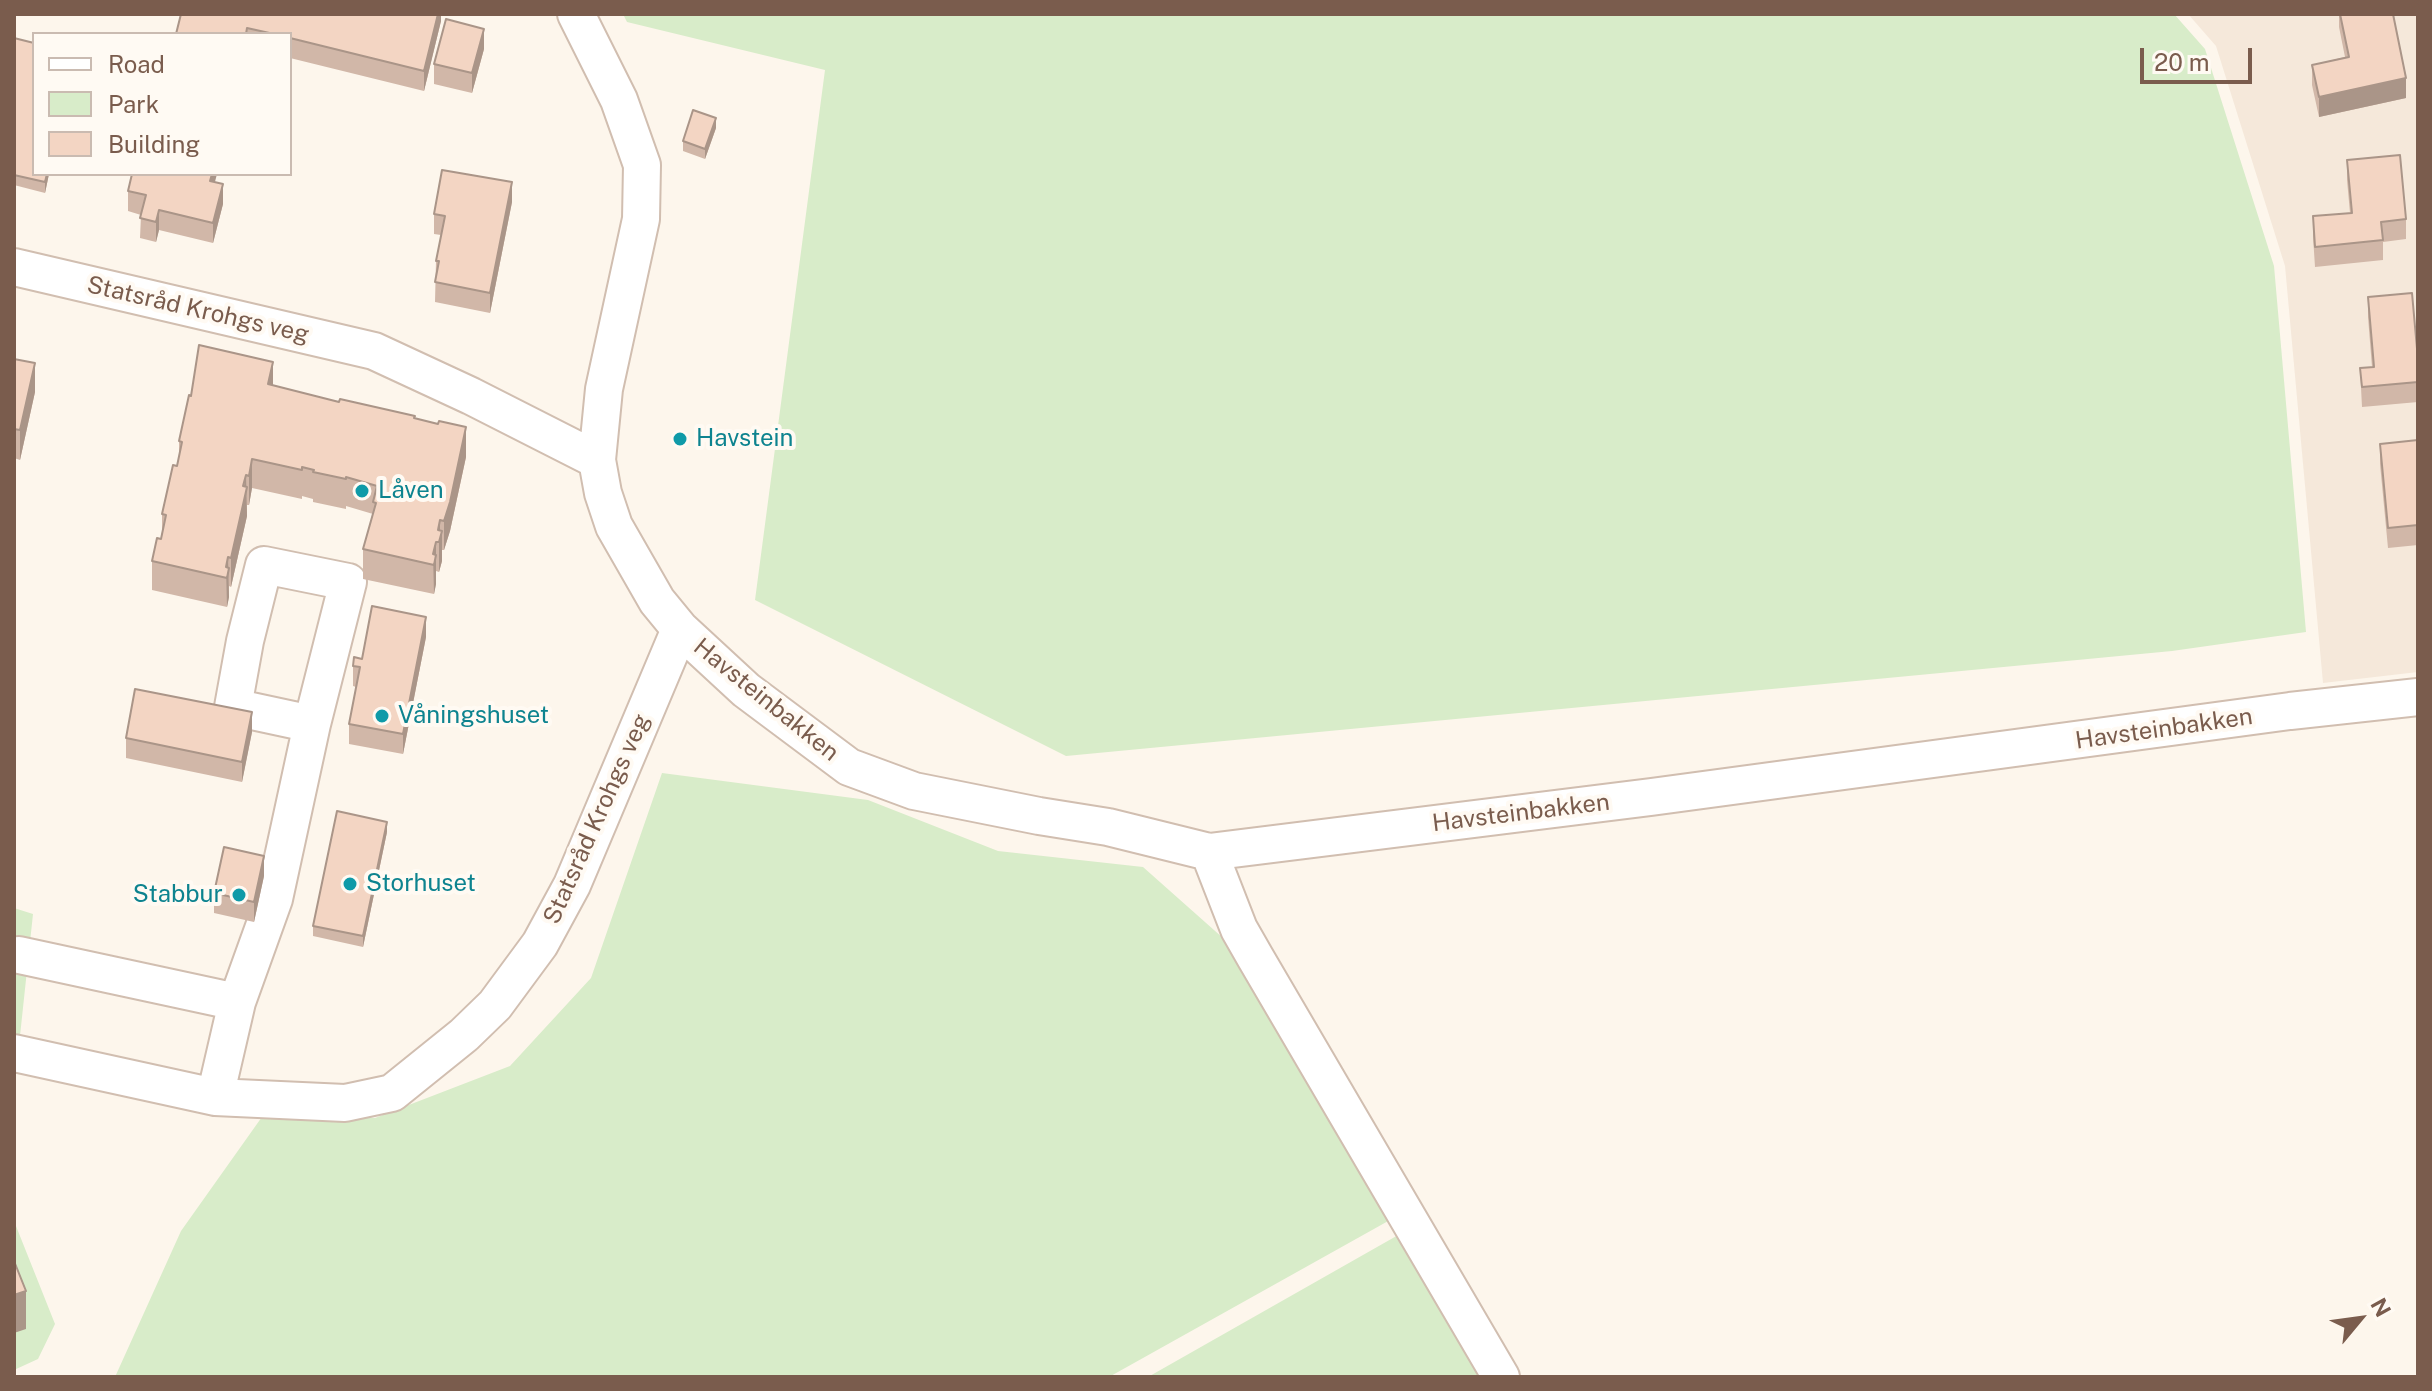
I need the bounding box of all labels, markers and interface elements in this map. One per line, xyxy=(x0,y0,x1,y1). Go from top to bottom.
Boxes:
legend xyxy=(32,32,292,176)
scale bar xyxy=(2144,32,2256,82)
text: 20 m xyxy=(2154,48,2210,76)
text: Road xyxy=(108,50,165,78)
text: Park xyxy=(108,90,159,118)
text: Building xyxy=(108,130,200,158)
street label: Statsråd Krohgs veg xyxy=(84,270,312,350)
place label: Havstein xyxy=(696,425,793,453)
marker: Havstein xyxy=(671,430,689,448)
place label: Låven xyxy=(378,477,444,505)
marker: Låven xyxy=(353,482,371,500)
street label: Havsteinbakken xyxy=(687,633,845,767)
place label: Våningshuset xyxy=(398,702,549,730)
street label: Havsteinbakken xyxy=(2074,702,2254,756)
marker: Våningshuset xyxy=(373,707,391,725)
street label: Statsråd Krohgs veg xyxy=(538,709,656,929)
street label: Havsteinbakken xyxy=(1431,788,1611,838)
place label: Storhuset xyxy=(366,870,476,898)
marker: Storhuset xyxy=(341,875,359,893)
place label: Stabbur xyxy=(133,881,223,909)
marker: Stabbur xyxy=(230,886,248,904)
north arrow xyxy=(2320,1279,2400,1359)
text: N xyxy=(2365,1294,2397,1321)

